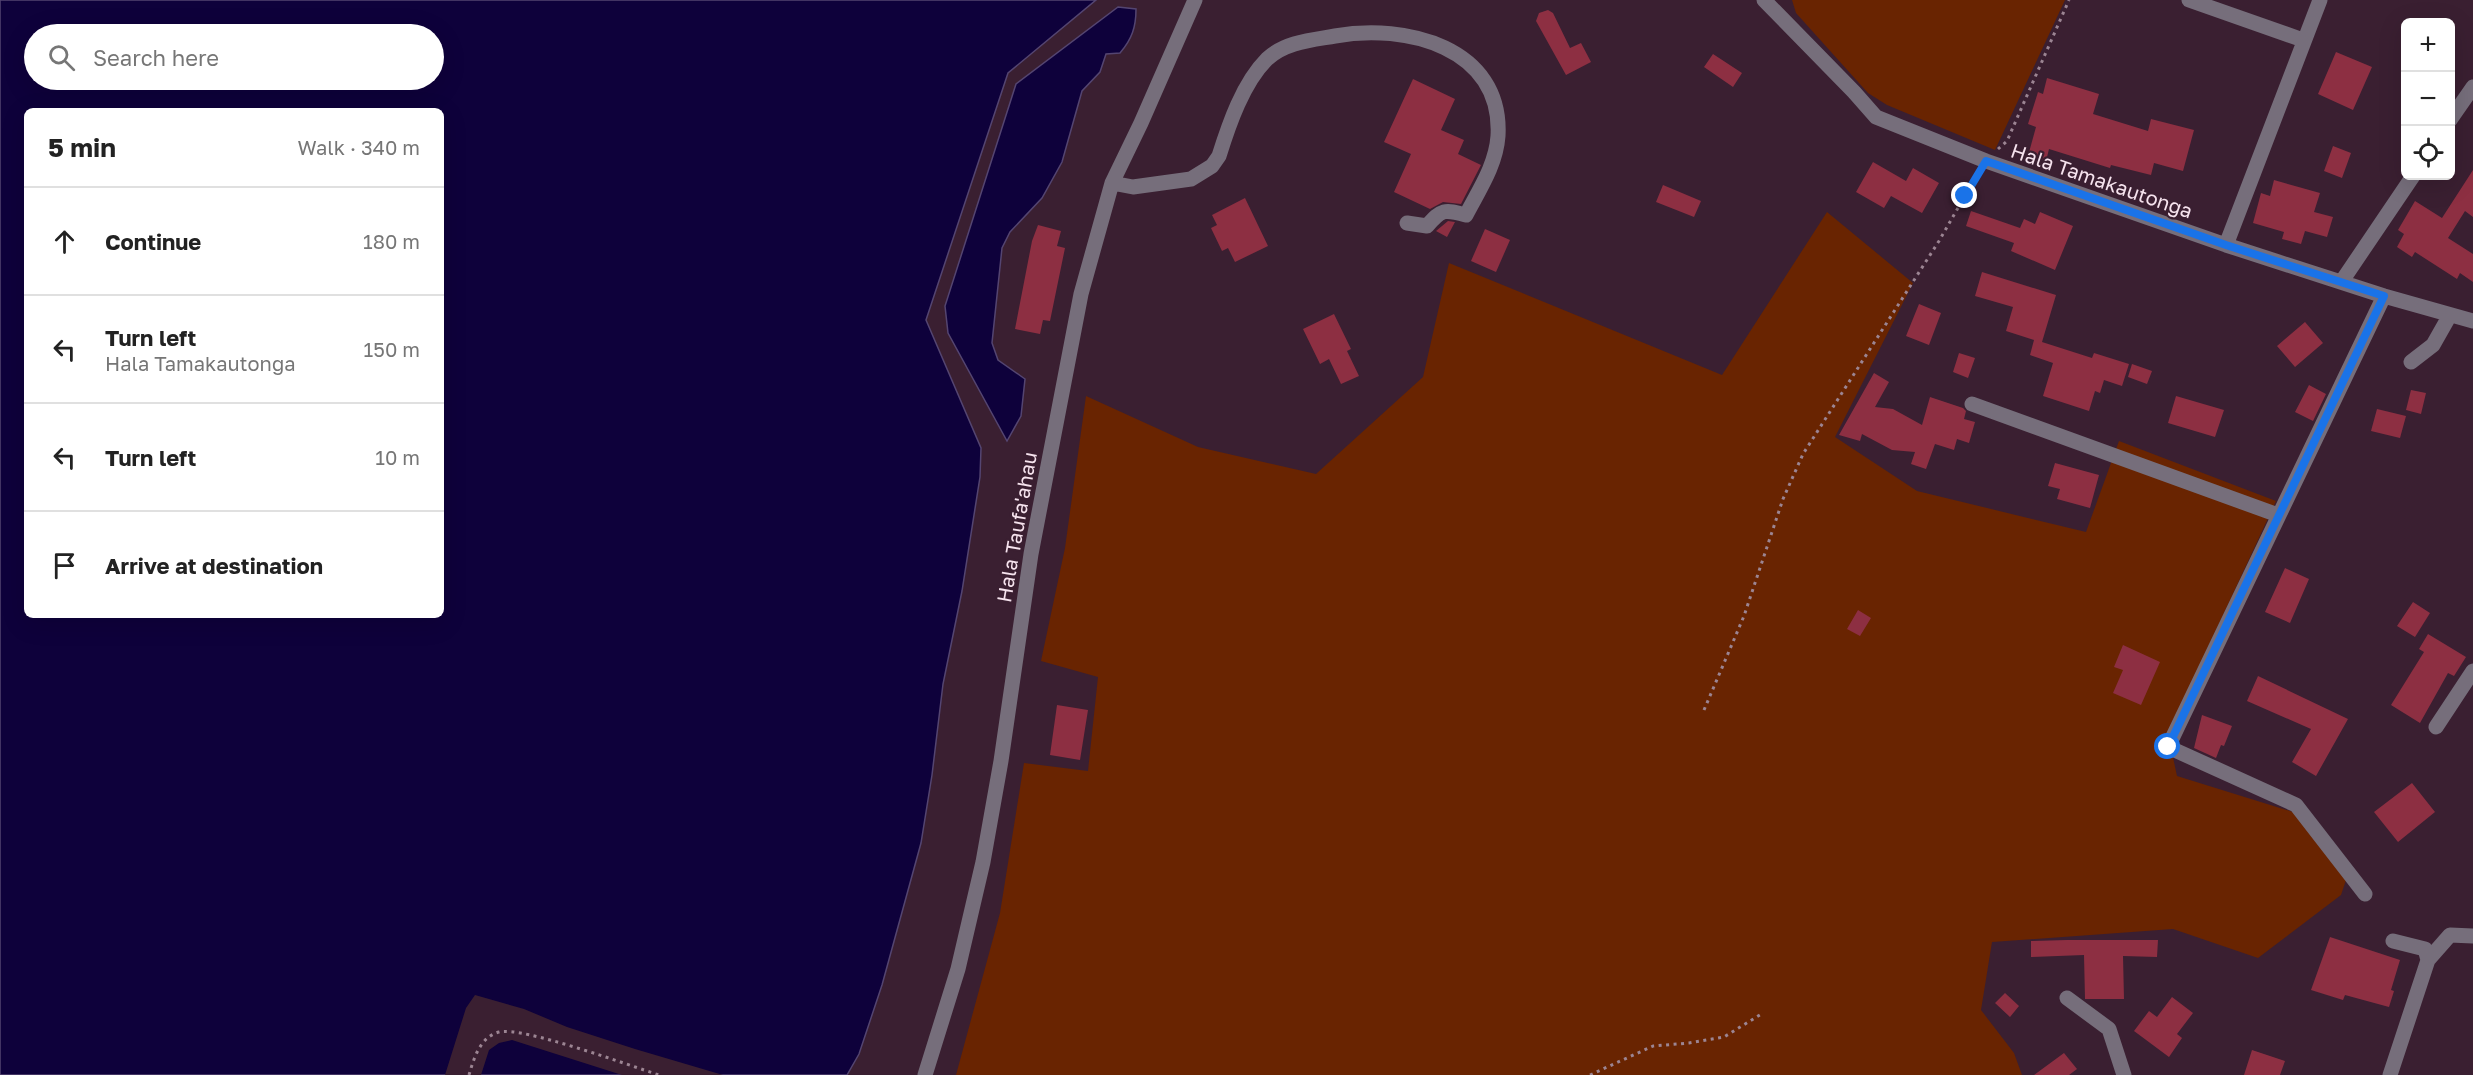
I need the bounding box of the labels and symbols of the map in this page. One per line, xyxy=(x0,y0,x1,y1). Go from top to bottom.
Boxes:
street label: Hala Tamakautonga xyxy=(2008,138,2196,222)
route end xyxy=(1951,182,1977,208)
street label: Hala Taufa'ahau xyxy=(991,450,1041,604)
route start xyxy=(2154,733,2180,759)

